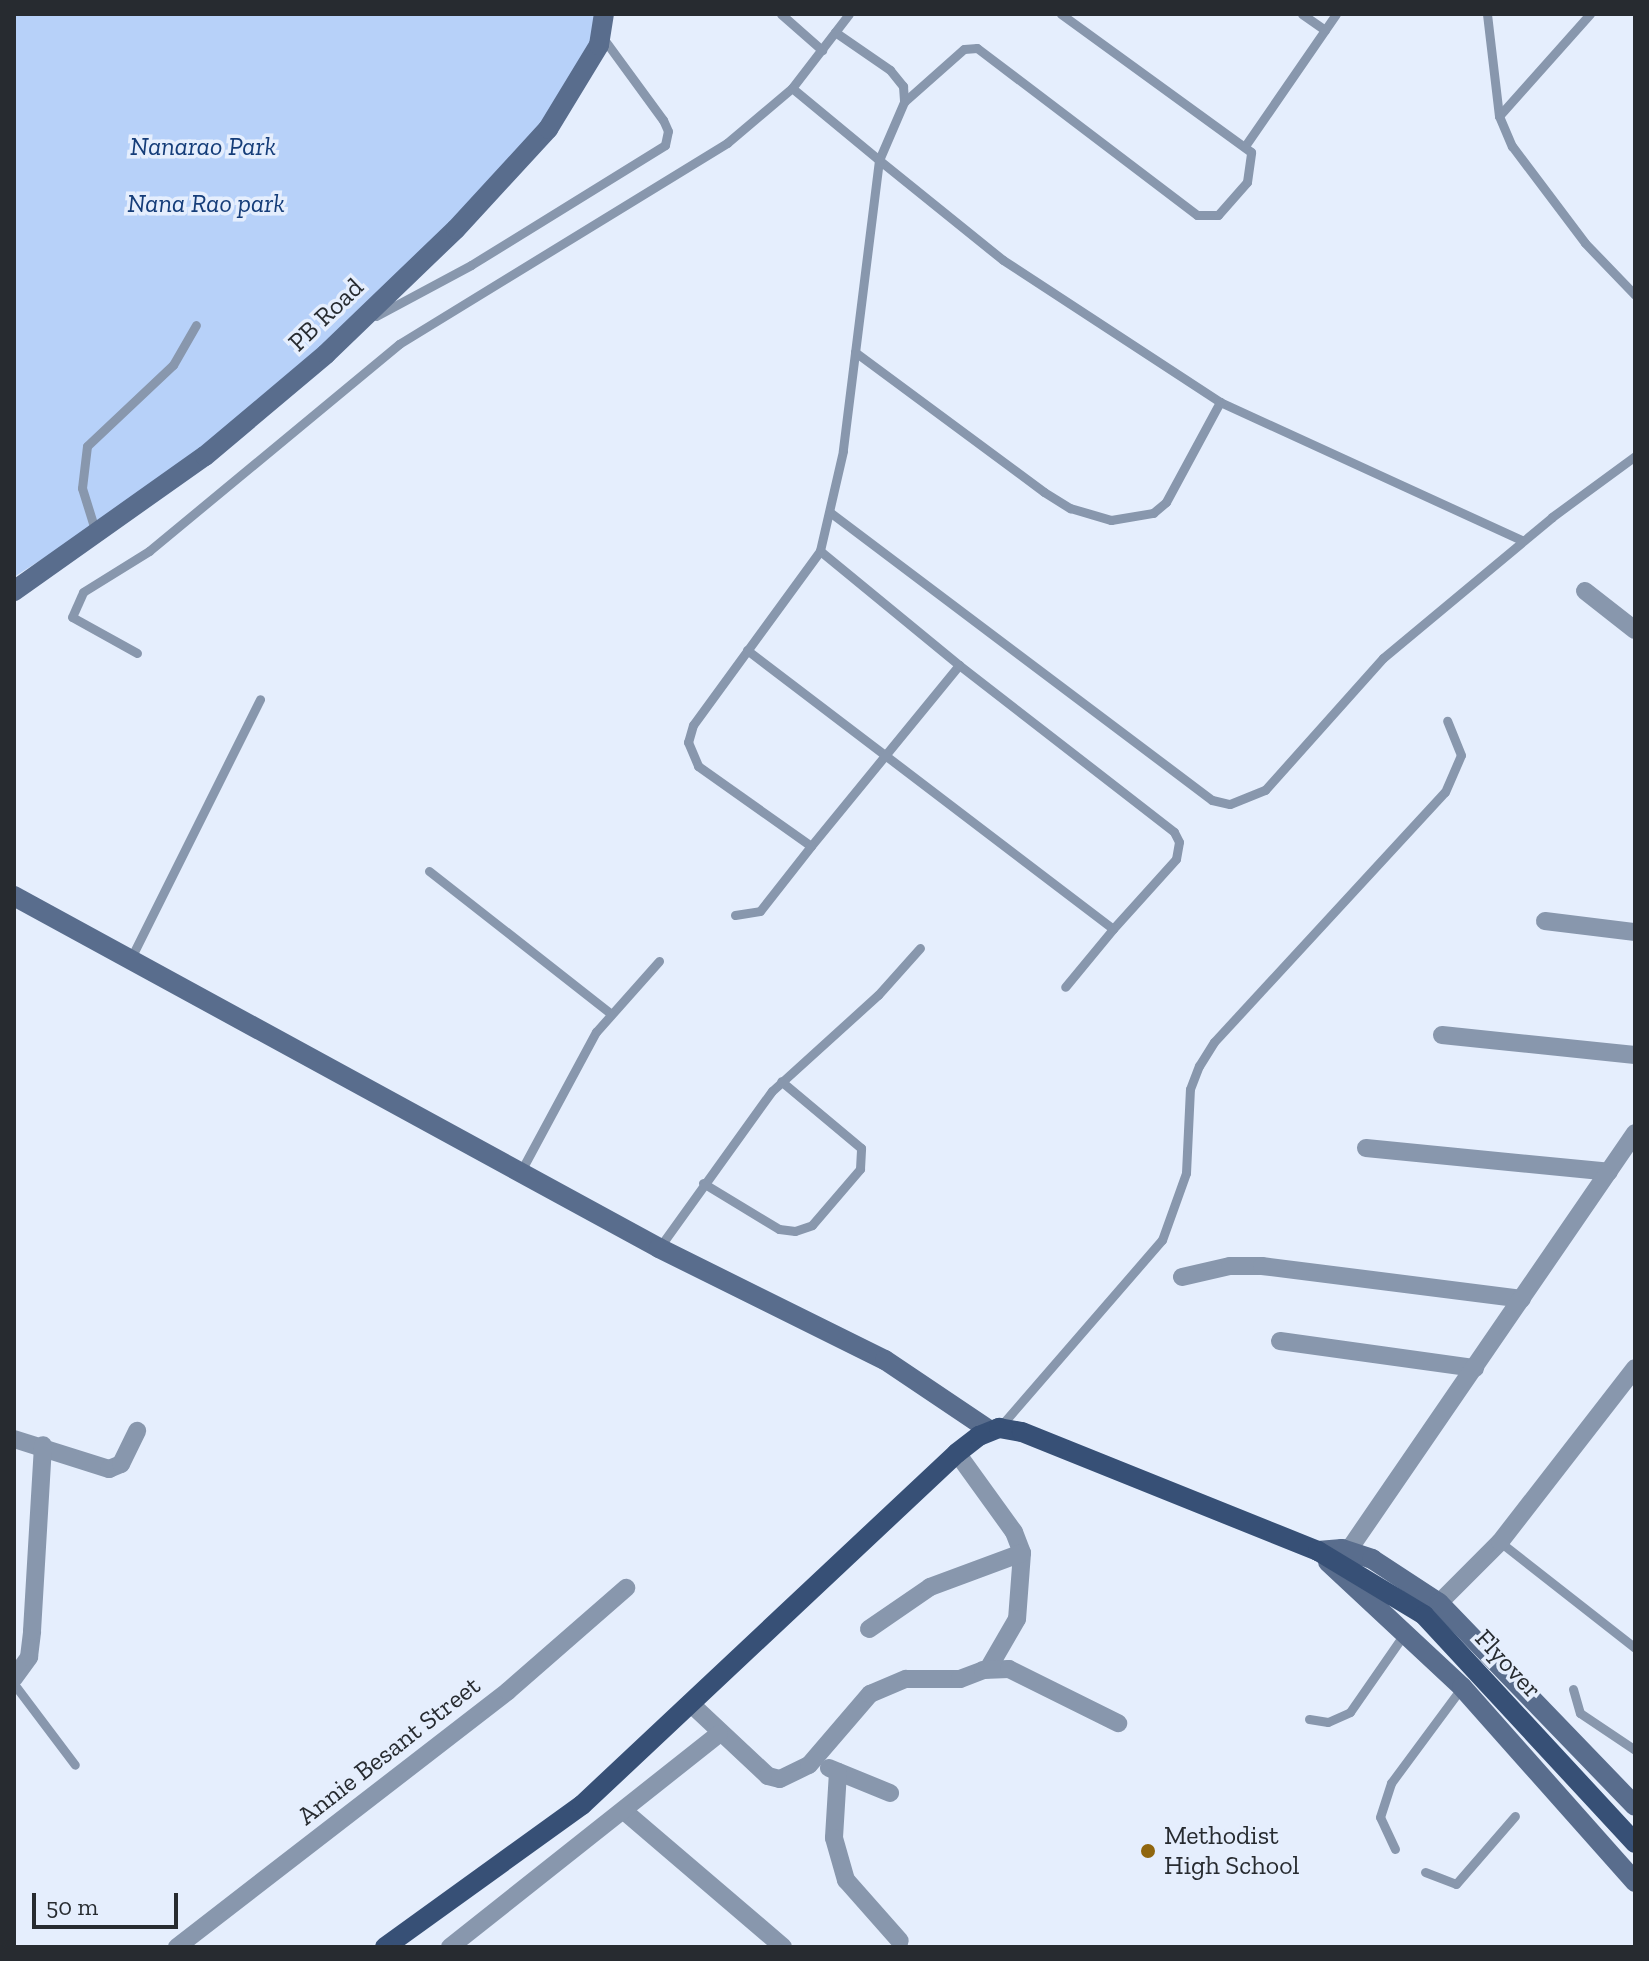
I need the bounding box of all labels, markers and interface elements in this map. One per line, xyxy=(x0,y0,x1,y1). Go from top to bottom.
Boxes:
park label: Nanarao Park xyxy=(130,131,276,163)
park label: Nana Rao park xyxy=(127,188,285,220)
street label: PB Road xyxy=(282,272,370,358)
street label: Flyover xyxy=(1468,1623,1548,1705)
street label: Annie Besant Street xyxy=(292,1670,486,1832)
place label: Methodist High School xyxy=(1164,1820,1300,1882)
marker: Methodist High School xyxy=(1139,1842,1157,1860)
scale bar xyxy=(36,1877,182,1927)
text: 50 m xyxy=(46,1892,98,1921)

